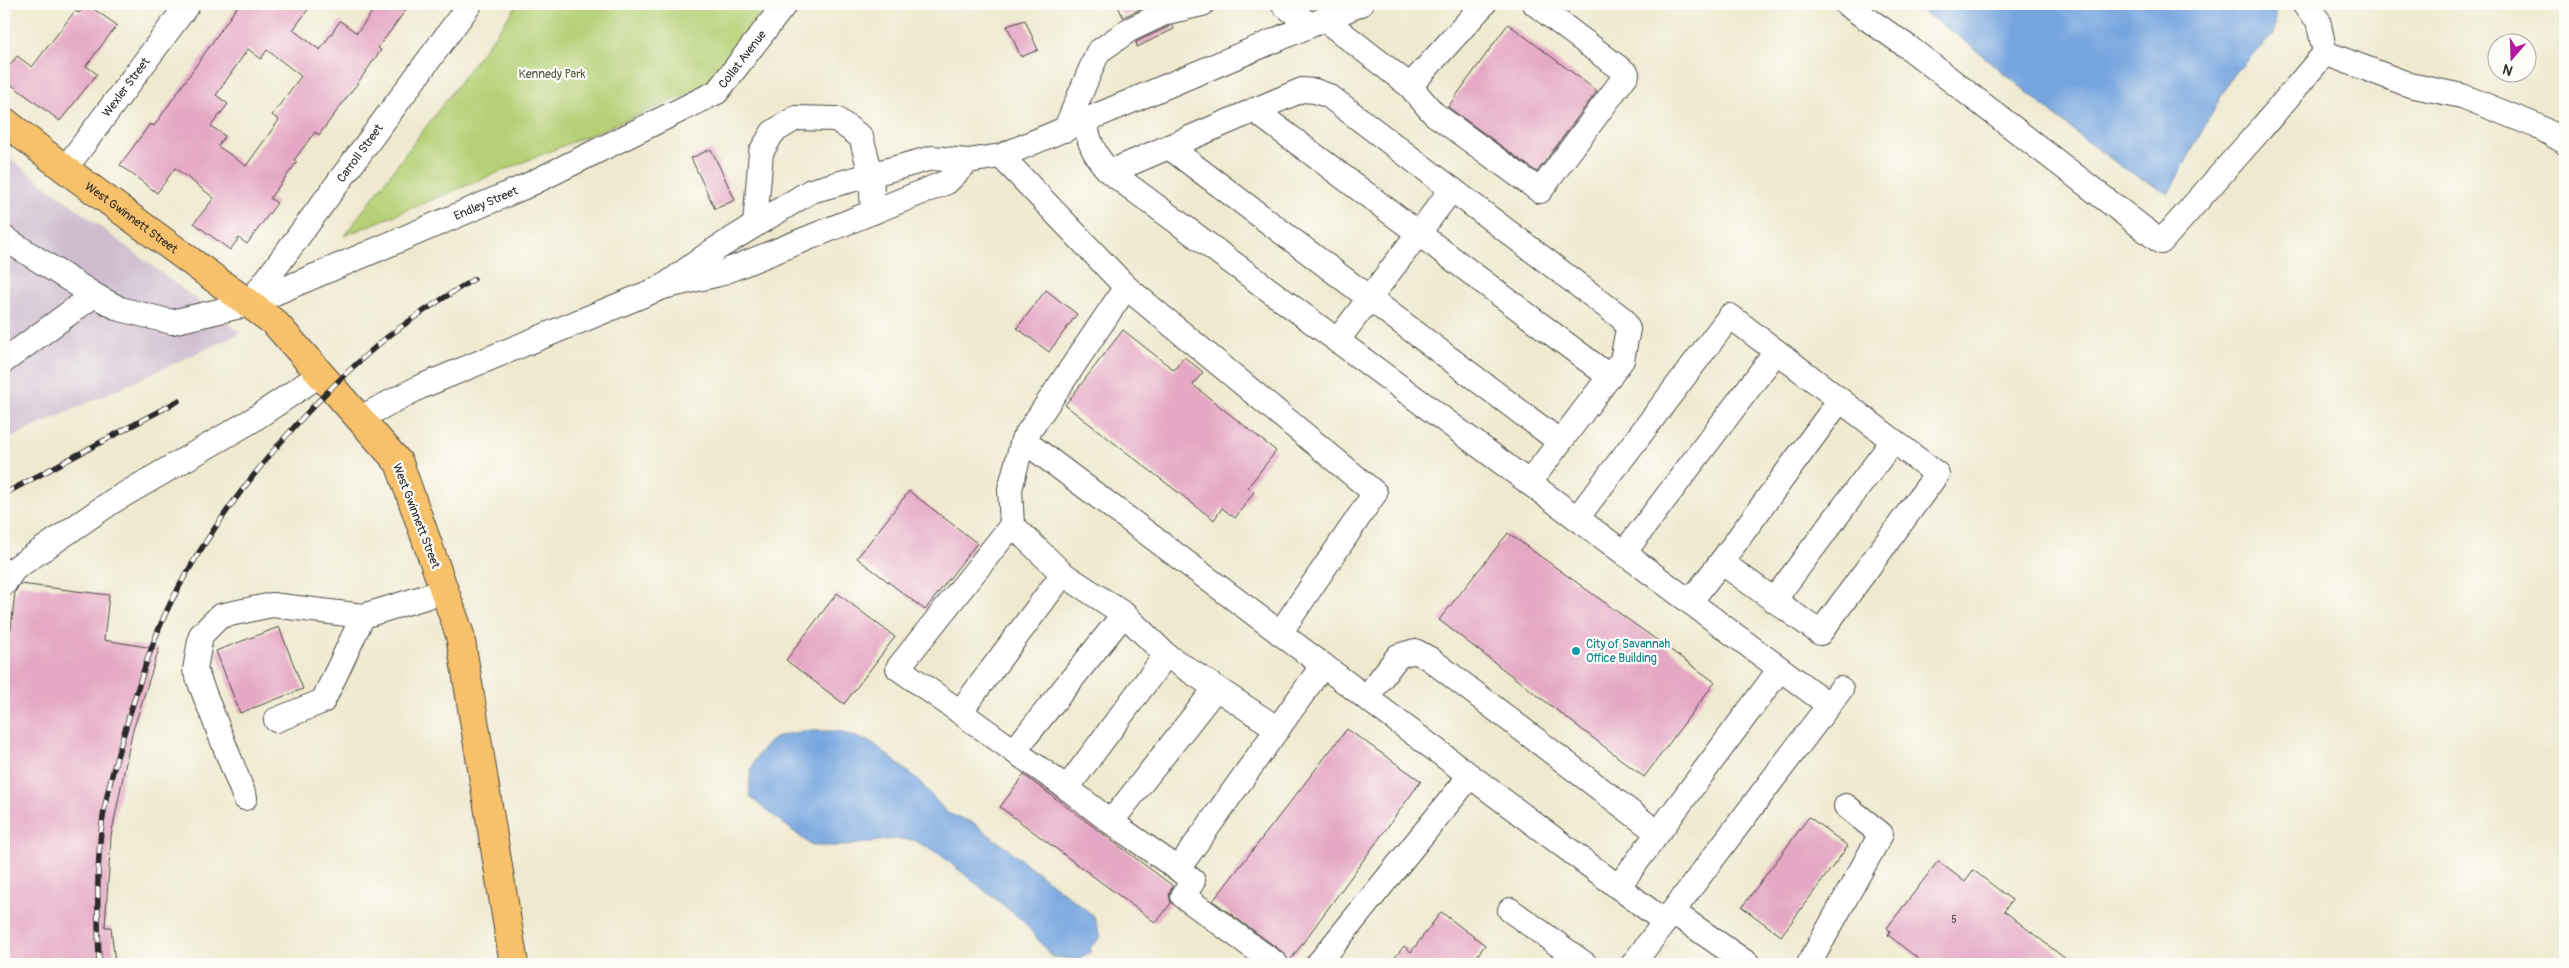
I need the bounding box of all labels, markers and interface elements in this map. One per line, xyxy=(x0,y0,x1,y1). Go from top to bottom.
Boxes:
street label: Collat Avenue xyxy=(715,27,769,91)
north arrow xyxy=(2486,32,2536,82)
street label: Wexler Street xyxy=(99,54,153,120)
text: N xyxy=(2501,60,2515,79)
park label: Kennedy Park xyxy=(518,67,586,82)
street label: Carroll Street xyxy=(333,121,386,185)
street label: West Gwinnett Street xyxy=(82,179,181,257)
street label: Endley Street xyxy=(451,183,520,224)
street label: West Gwinnett Street xyxy=(389,461,443,571)
place label: City of Savannah Office Building xyxy=(1586,637,1670,666)
marker: City of Savannah Office Building xyxy=(1570,645,1582,657)
house number: 5 xyxy=(1951,914,1957,926)

